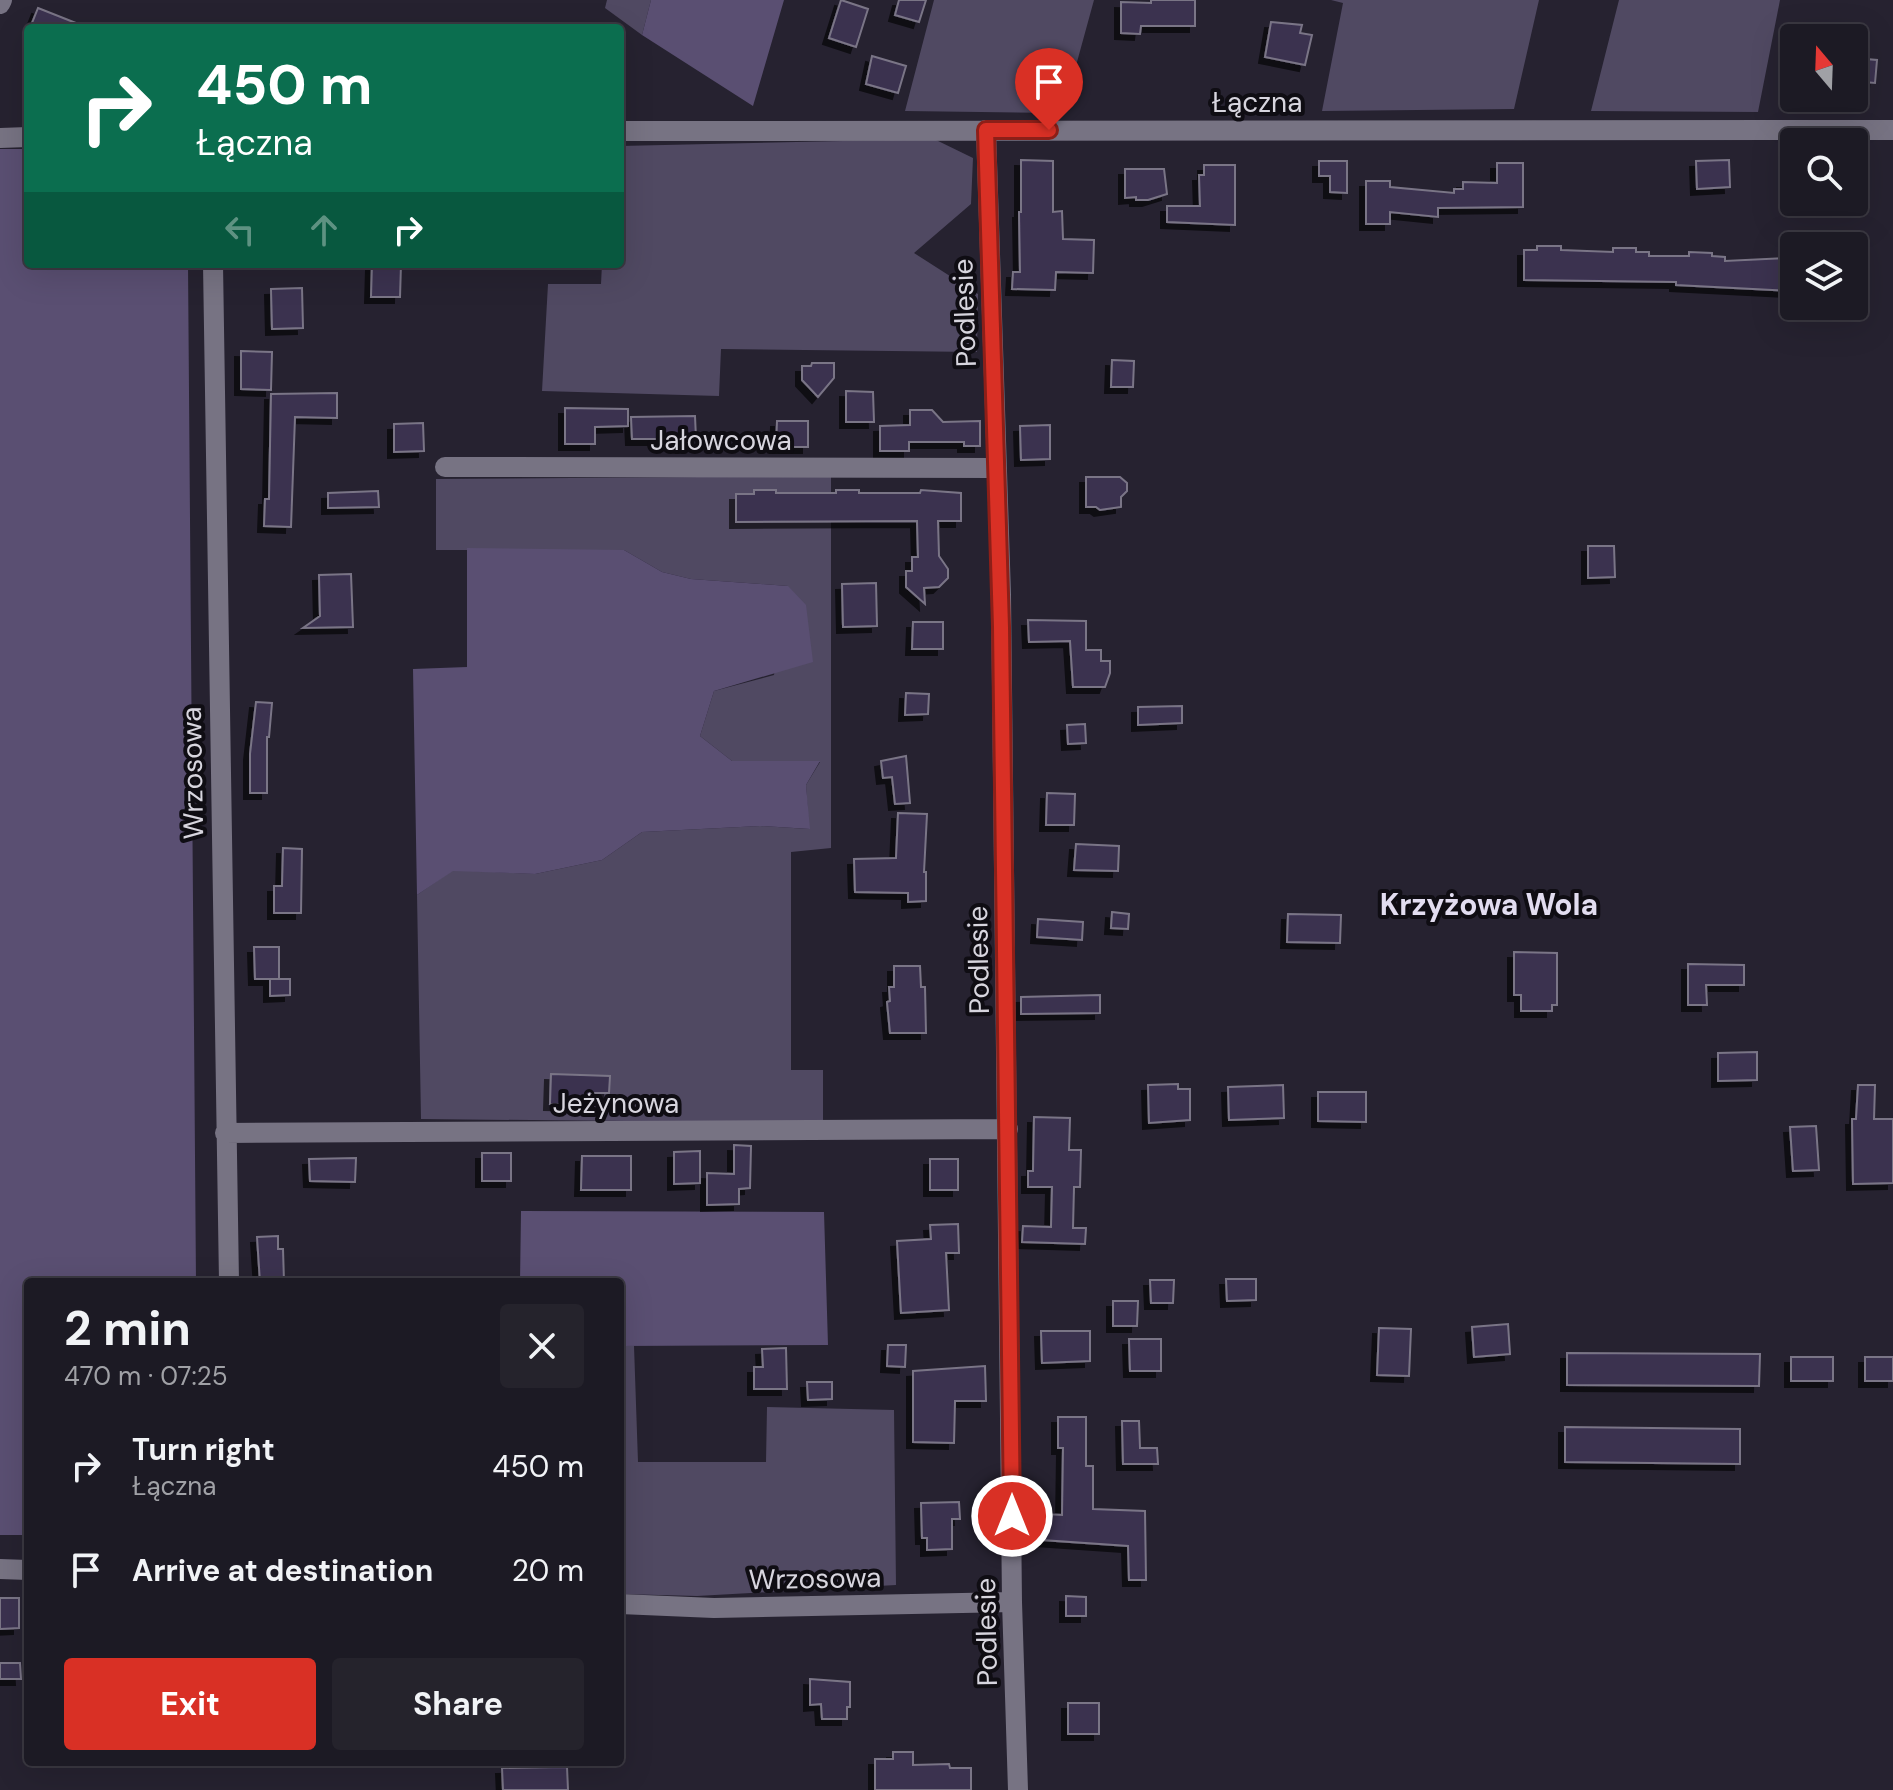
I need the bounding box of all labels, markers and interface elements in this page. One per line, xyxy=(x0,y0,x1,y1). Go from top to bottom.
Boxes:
north arrow xyxy=(1780,24,1868,112)
map controls xyxy=(1780,24,1868,320)
text: 450 m xyxy=(196,48,373,121)
pin xyxy=(1015,48,1083,130)
icon: right xyxy=(64,56,168,160)
icon: arrive xyxy=(1027,60,1071,104)
street label: Łączna xyxy=(1212,84,1302,121)
text: Łączna xyxy=(196,119,313,166)
button: search xyxy=(1780,128,1868,216)
icon: left xyxy=(218,208,262,252)
icon: ahead xyxy=(302,208,346,252)
icon: right xyxy=(386,208,430,252)
button: layers xyxy=(1780,232,1868,320)
street label: Podlesie xyxy=(944,258,985,368)
street label: Jałowcowa xyxy=(650,422,792,459)
street label: Wrzosowa xyxy=(173,706,212,840)
district label: Krzyżowa Wola xyxy=(1380,885,1598,924)
street label: Podlesie xyxy=(959,905,998,1015)
street label: Jeżynowa xyxy=(553,1085,679,1122)
text: 2 min xyxy=(64,1297,191,1360)
button: close xyxy=(500,1304,584,1388)
text: 470 m · 07:25 xyxy=(64,1359,228,1393)
text: Turn right xyxy=(132,1430,275,1469)
icon: right xyxy=(64,1444,108,1488)
text: 450 m xyxy=(492,1447,584,1486)
text: Łączna xyxy=(132,1469,216,1503)
position arrow xyxy=(970,1474,1054,1558)
icon: arrive xyxy=(64,1548,108,1592)
text: Arrive at destination xyxy=(132,1551,433,1590)
text: 20 m xyxy=(512,1551,584,1590)
street label: Wrzosowa xyxy=(748,1559,882,1598)
street label: Podlesie xyxy=(967,1577,1006,1687)
button: Exit xyxy=(64,1658,316,1750)
button: Share xyxy=(332,1658,584,1750)

